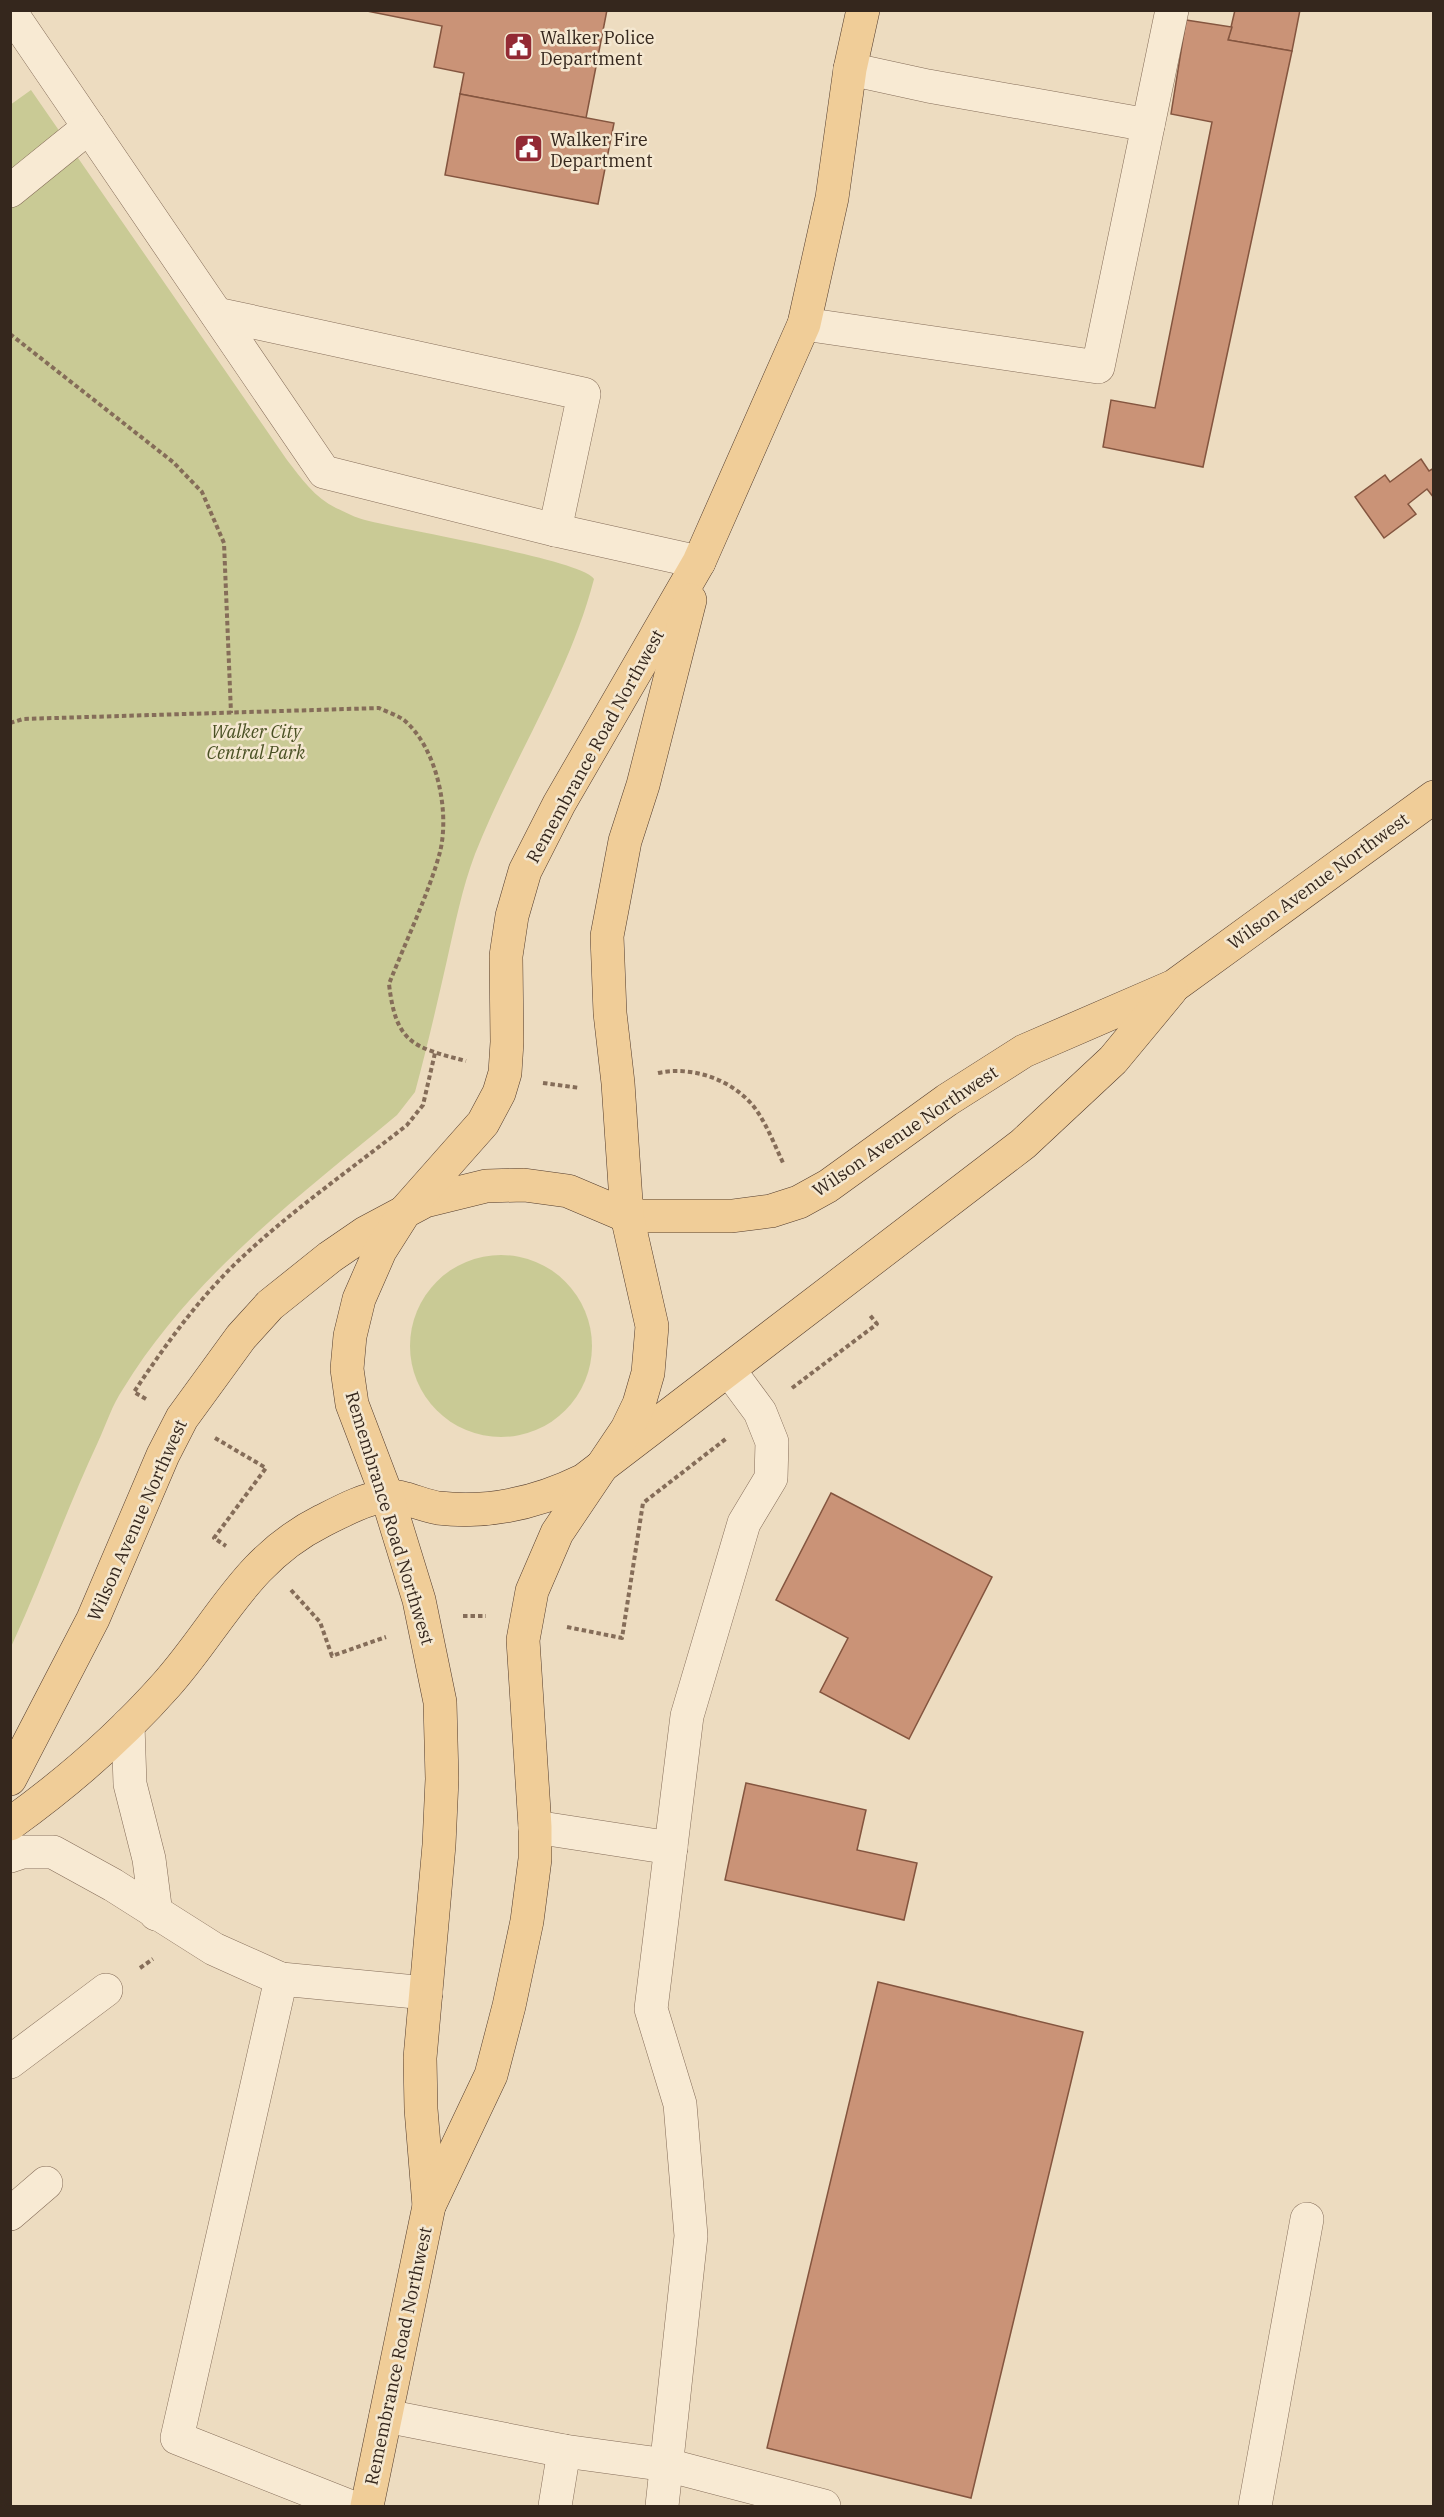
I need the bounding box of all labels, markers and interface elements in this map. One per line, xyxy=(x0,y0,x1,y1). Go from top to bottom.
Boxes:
place label: Walker Police Department xyxy=(540,26,654,70)
public building icon: Walker Police Department xyxy=(503,31,535,63)
place label: Walker Fire Department xyxy=(550,128,653,172)
public building icon: Walker Fire Department xyxy=(513,133,545,165)
street label: Remembrance Road Northwest xyxy=(521,625,669,867)
park label: Walker City Central Park xyxy=(207,720,306,764)
street label: Wilson Avenue Northwest xyxy=(1223,807,1413,955)
street label: Wilson Avenue Northwest xyxy=(808,1060,1002,1202)
street label: Remembrance Road Northwest xyxy=(340,1389,440,1647)
street label: Wilson Avenue Northwest xyxy=(82,1416,192,1624)
street label: Remembrance Road Northwest xyxy=(359,2225,437,2487)

